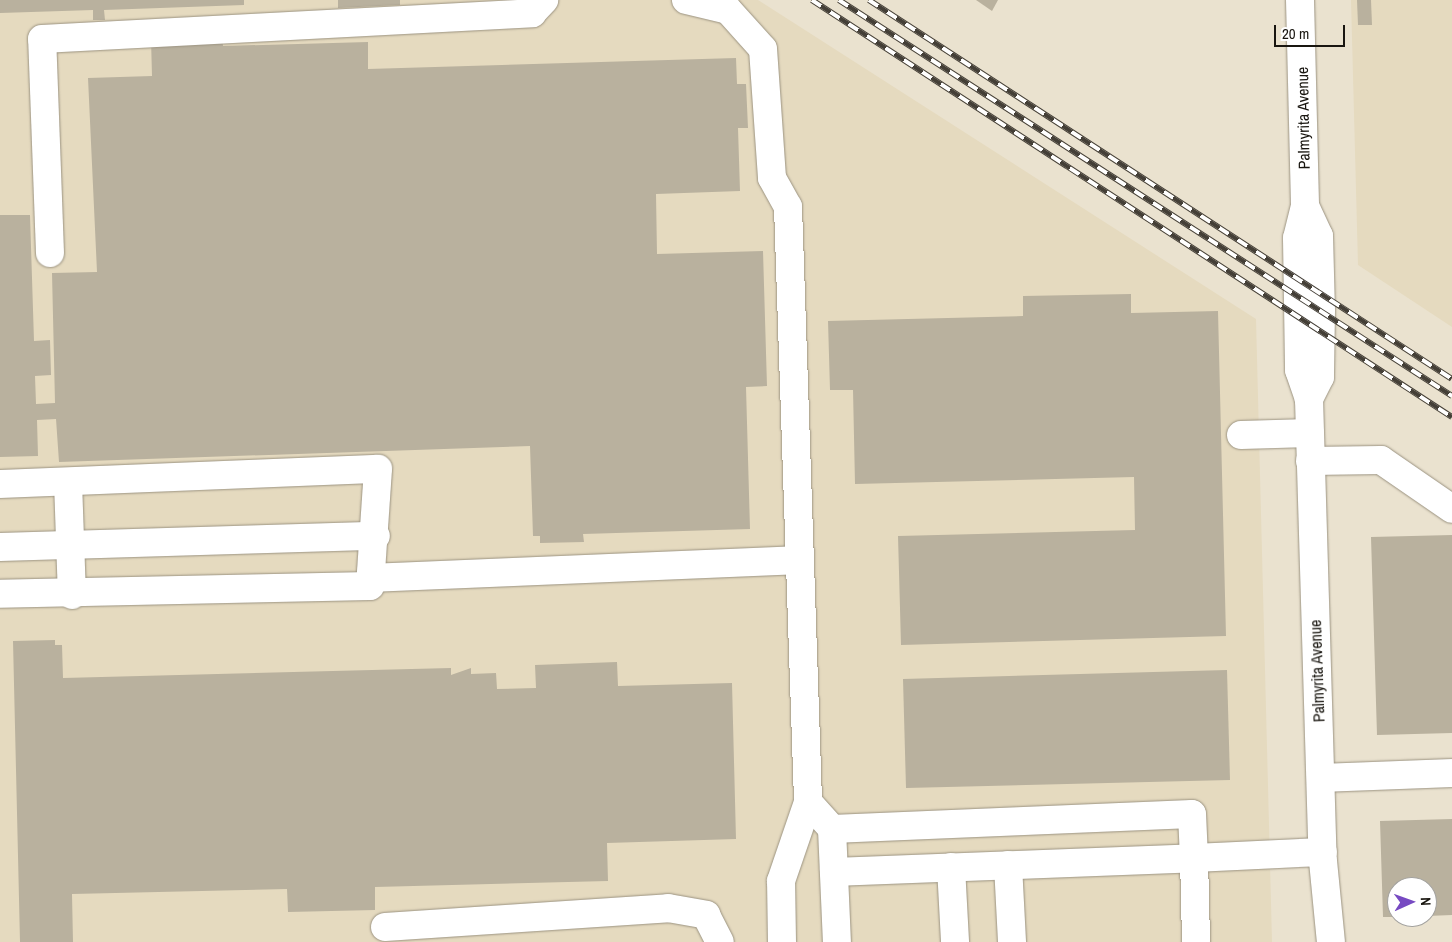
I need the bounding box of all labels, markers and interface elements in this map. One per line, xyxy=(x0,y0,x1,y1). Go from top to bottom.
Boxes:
scale bar xyxy=(1277,15,1348,47)
text: 20 m xyxy=(1282,23,1309,44)
street label: Palmyrita Avenue xyxy=(1292,66,1314,170)
street label: Palmyrita Avenue xyxy=(1306,619,1328,723)
north arrow xyxy=(1387,877,1437,927)
text: N xyxy=(1417,897,1435,906)

